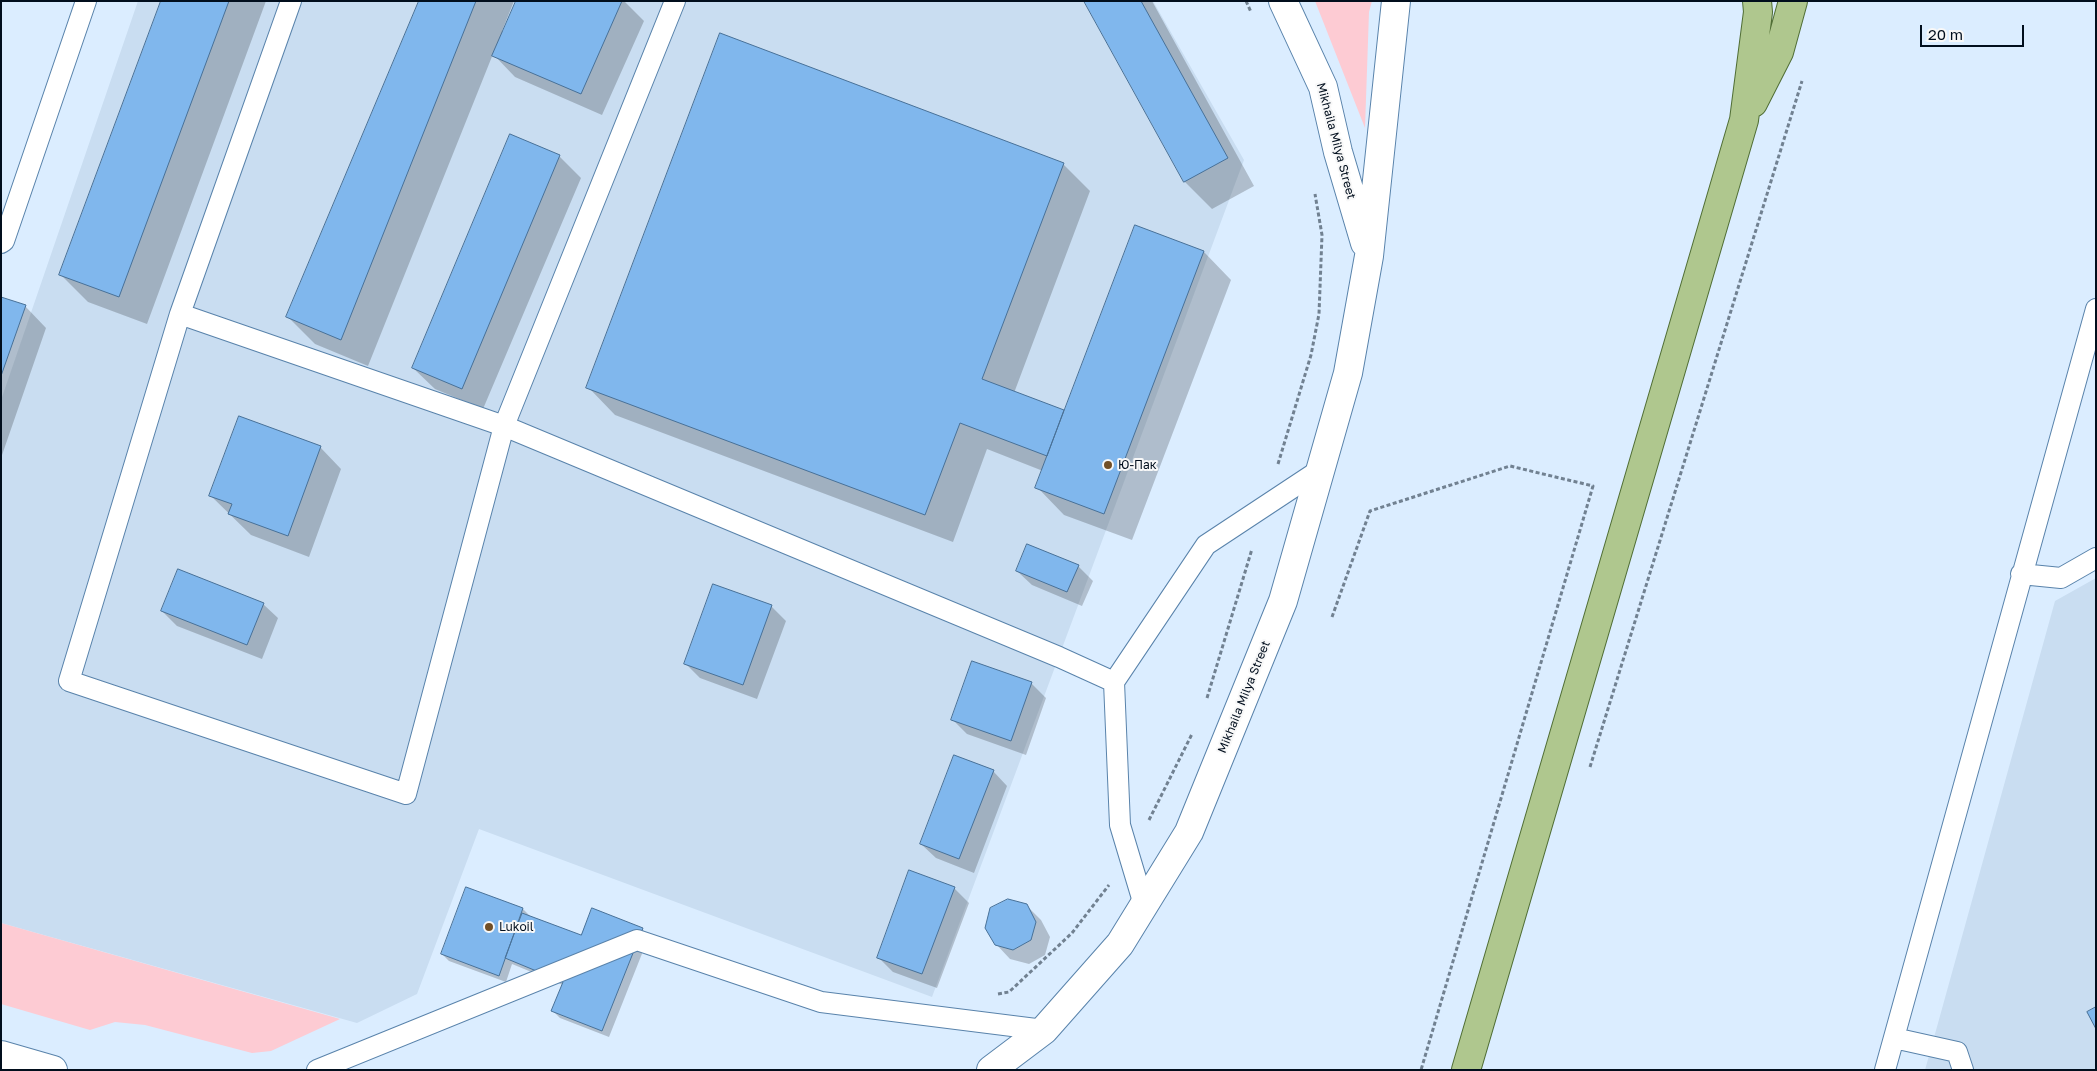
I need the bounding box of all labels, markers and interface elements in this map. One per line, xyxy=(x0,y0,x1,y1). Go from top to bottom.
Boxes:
scale bar xyxy=(1922,15,2026,47)
text: 20 m xyxy=(1928,25,1963,43)
street label: Mikhaila Milya Street xyxy=(1314,81,1358,201)
place label: Ю-Пак xyxy=(1118,458,1157,472)
marker: Ю-Пак xyxy=(1102,459,1114,471)
street label: Mikhaila Milya Street xyxy=(1215,639,1273,755)
place label: Lukoil xyxy=(499,920,534,934)
marker: Lukoil xyxy=(483,921,495,933)

